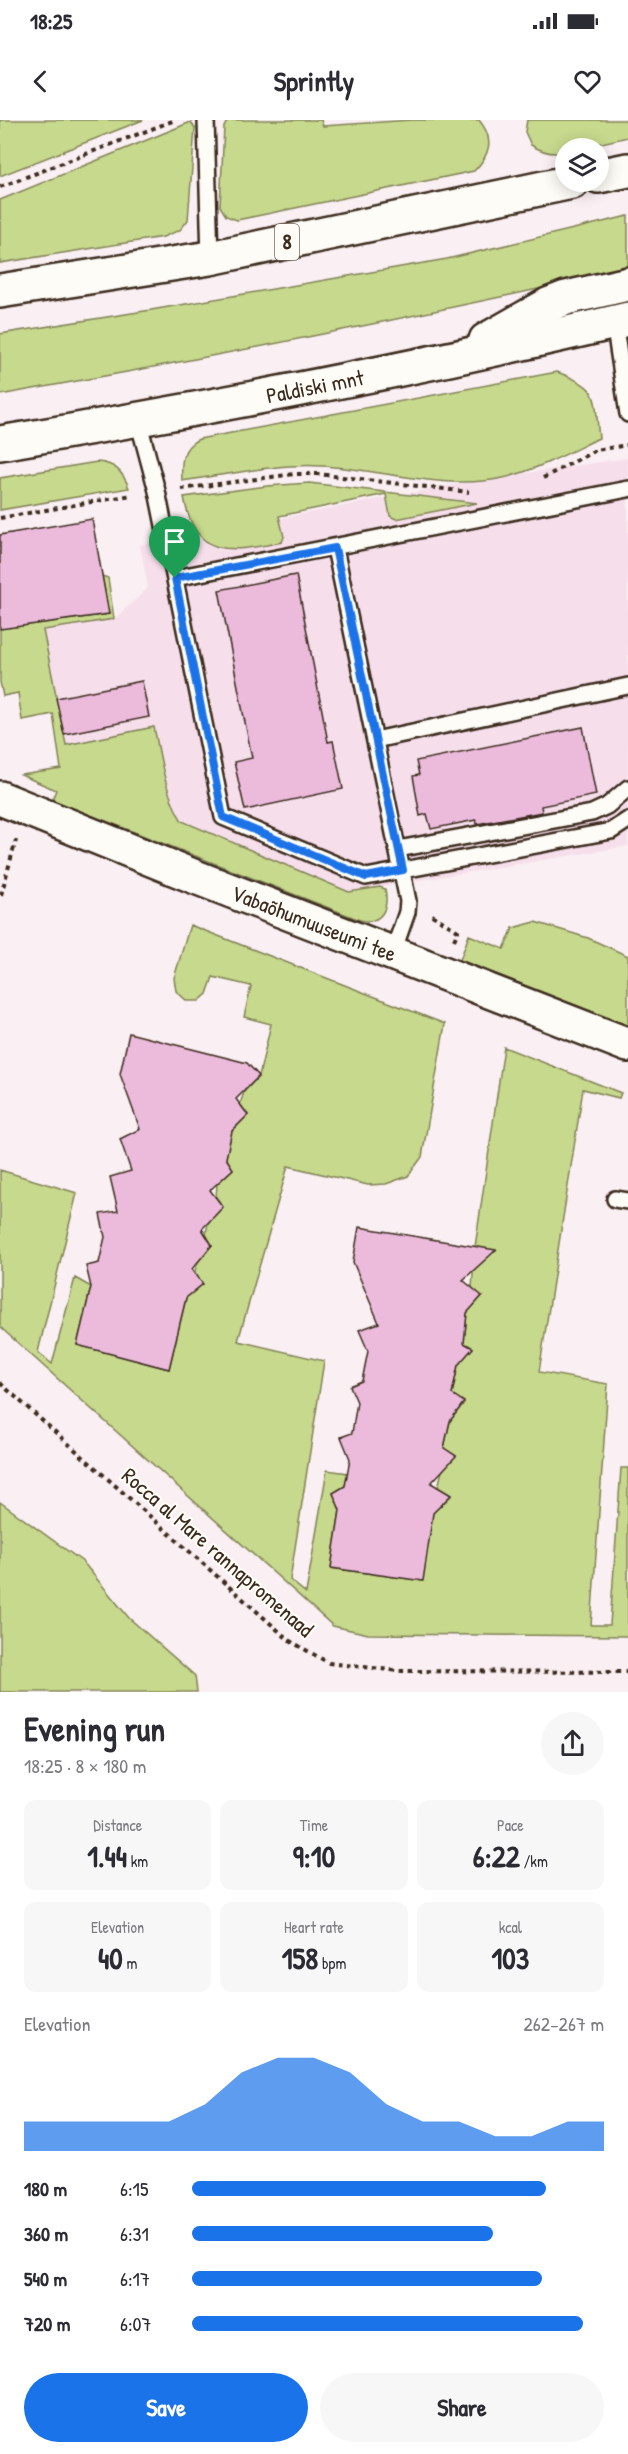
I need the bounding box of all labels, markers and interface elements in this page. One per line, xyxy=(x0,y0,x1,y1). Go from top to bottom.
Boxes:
text: 18:25 xyxy=(30,6,72,36)
text: Sprintly xyxy=(274,63,354,99)
icon: back xyxy=(24,65,57,98)
icon: heart xyxy=(571,65,604,98)
map controls xyxy=(555,138,609,192)
button: layers xyxy=(555,138,609,192)
road number: 8 xyxy=(275,224,299,260)
street label: Paldiski mnt xyxy=(264,362,367,410)
pin xyxy=(149,516,200,578)
icon: arrive xyxy=(158,525,191,558)
street label: Vabaõhumuuseumi tee xyxy=(227,877,401,969)
street label: Rocca al Mare rannapromenaad xyxy=(116,1460,321,1644)
text: Evening run xyxy=(24,1707,165,1751)
button: share xyxy=(541,1712,604,1775)
text: 18:25 · 8 × 180 m xyxy=(24,1752,146,1779)
text: Distance xyxy=(93,1814,142,1836)
text: Time xyxy=(300,1814,328,1836)
text: Pace xyxy=(497,1814,524,1836)
text: 1.44 xyxy=(87,1836,127,1876)
text: 9:10 xyxy=(293,1836,335,1876)
text: 6:22 xyxy=(473,1836,520,1876)
text: km xyxy=(127,1850,148,1872)
text: /km xyxy=(520,1850,548,1872)
text: Elevation xyxy=(91,1916,144,1938)
text: Heart rate xyxy=(284,1916,344,1938)
text: kcal xyxy=(499,1916,522,1938)
text: 40 xyxy=(98,1938,123,1978)
text: 158 xyxy=(282,1938,318,1978)
text: 103 xyxy=(491,1938,529,1978)
text: m xyxy=(123,1952,137,1974)
text: bpm xyxy=(318,1952,346,1974)
text: Elevation xyxy=(24,2010,90,2037)
text: 262–267 m xyxy=(523,2010,604,2037)
text: 180 m xyxy=(24,2175,67,2202)
text: 6:15 xyxy=(120,2175,148,2202)
text: 360 m xyxy=(24,2220,68,2247)
text: 6:31 xyxy=(120,2220,149,2247)
text: 540 m xyxy=(24,2265,67,2292)
text: 6:17 xyxy=(120,2265,150,2292)
text: 720 m xyxy=(24,2310,70,2337)
text: 6:07 xyxy=(120,2310,151,2337)
button: Save xyxy=(24,2373,308,2442)
button: Share xyxy=(320,2373,604,2442)

